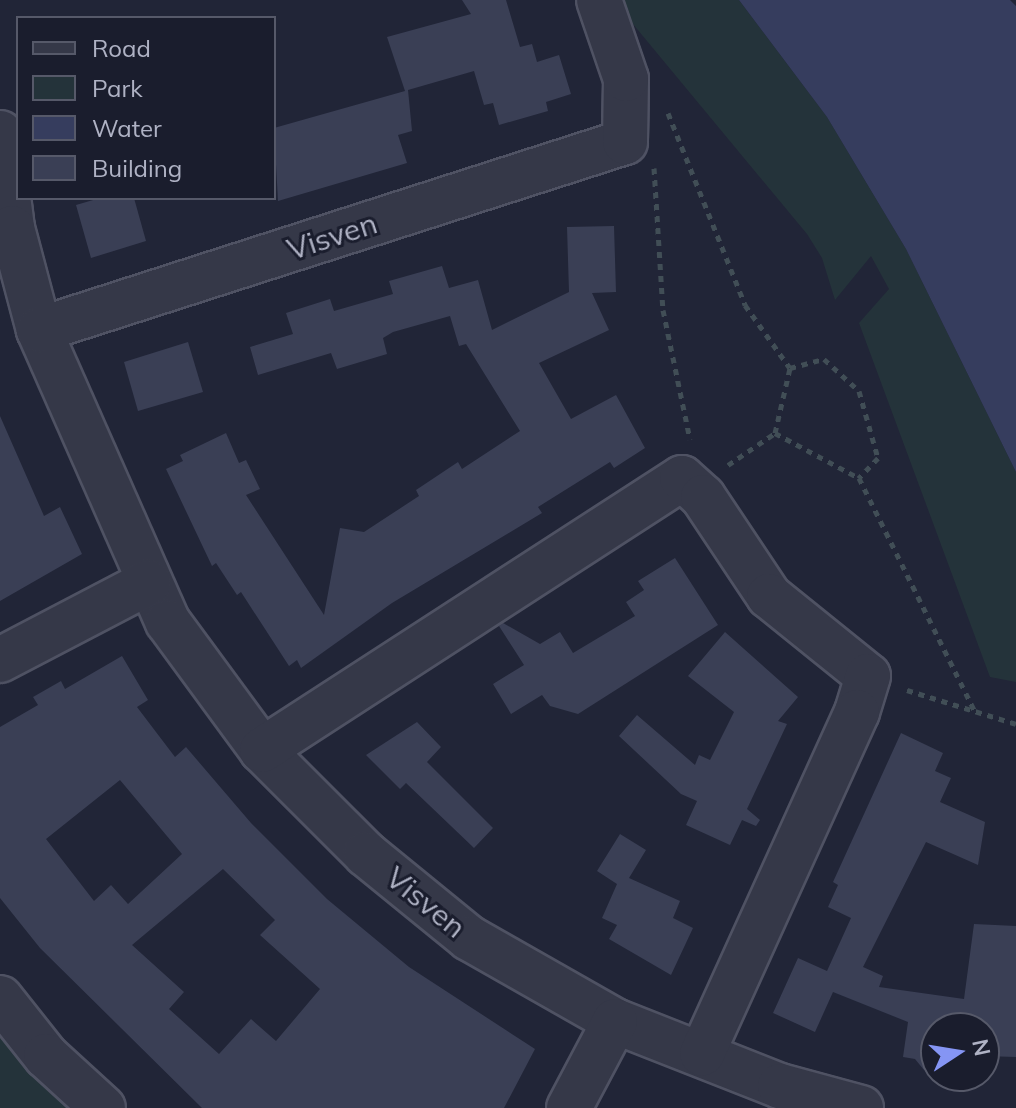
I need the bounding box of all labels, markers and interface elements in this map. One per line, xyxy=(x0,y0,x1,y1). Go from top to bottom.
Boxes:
legend xyxy=(16,16,276,200)
text: Road xyxy=(92,33,151,63)
text: Park xyxy=(92,73,143,103)
text: Water xyxy=(92,113,162,143)
text: Building xyxy=(92,153,182,183)
street label: Visven xyxy=(283,205,381,267)
street label: Visven xyxy=(379,859,473,945)
north arrow xyxy=(920,1012,1000,1092)
text: N xyxy=(966,1036,997,1058)

